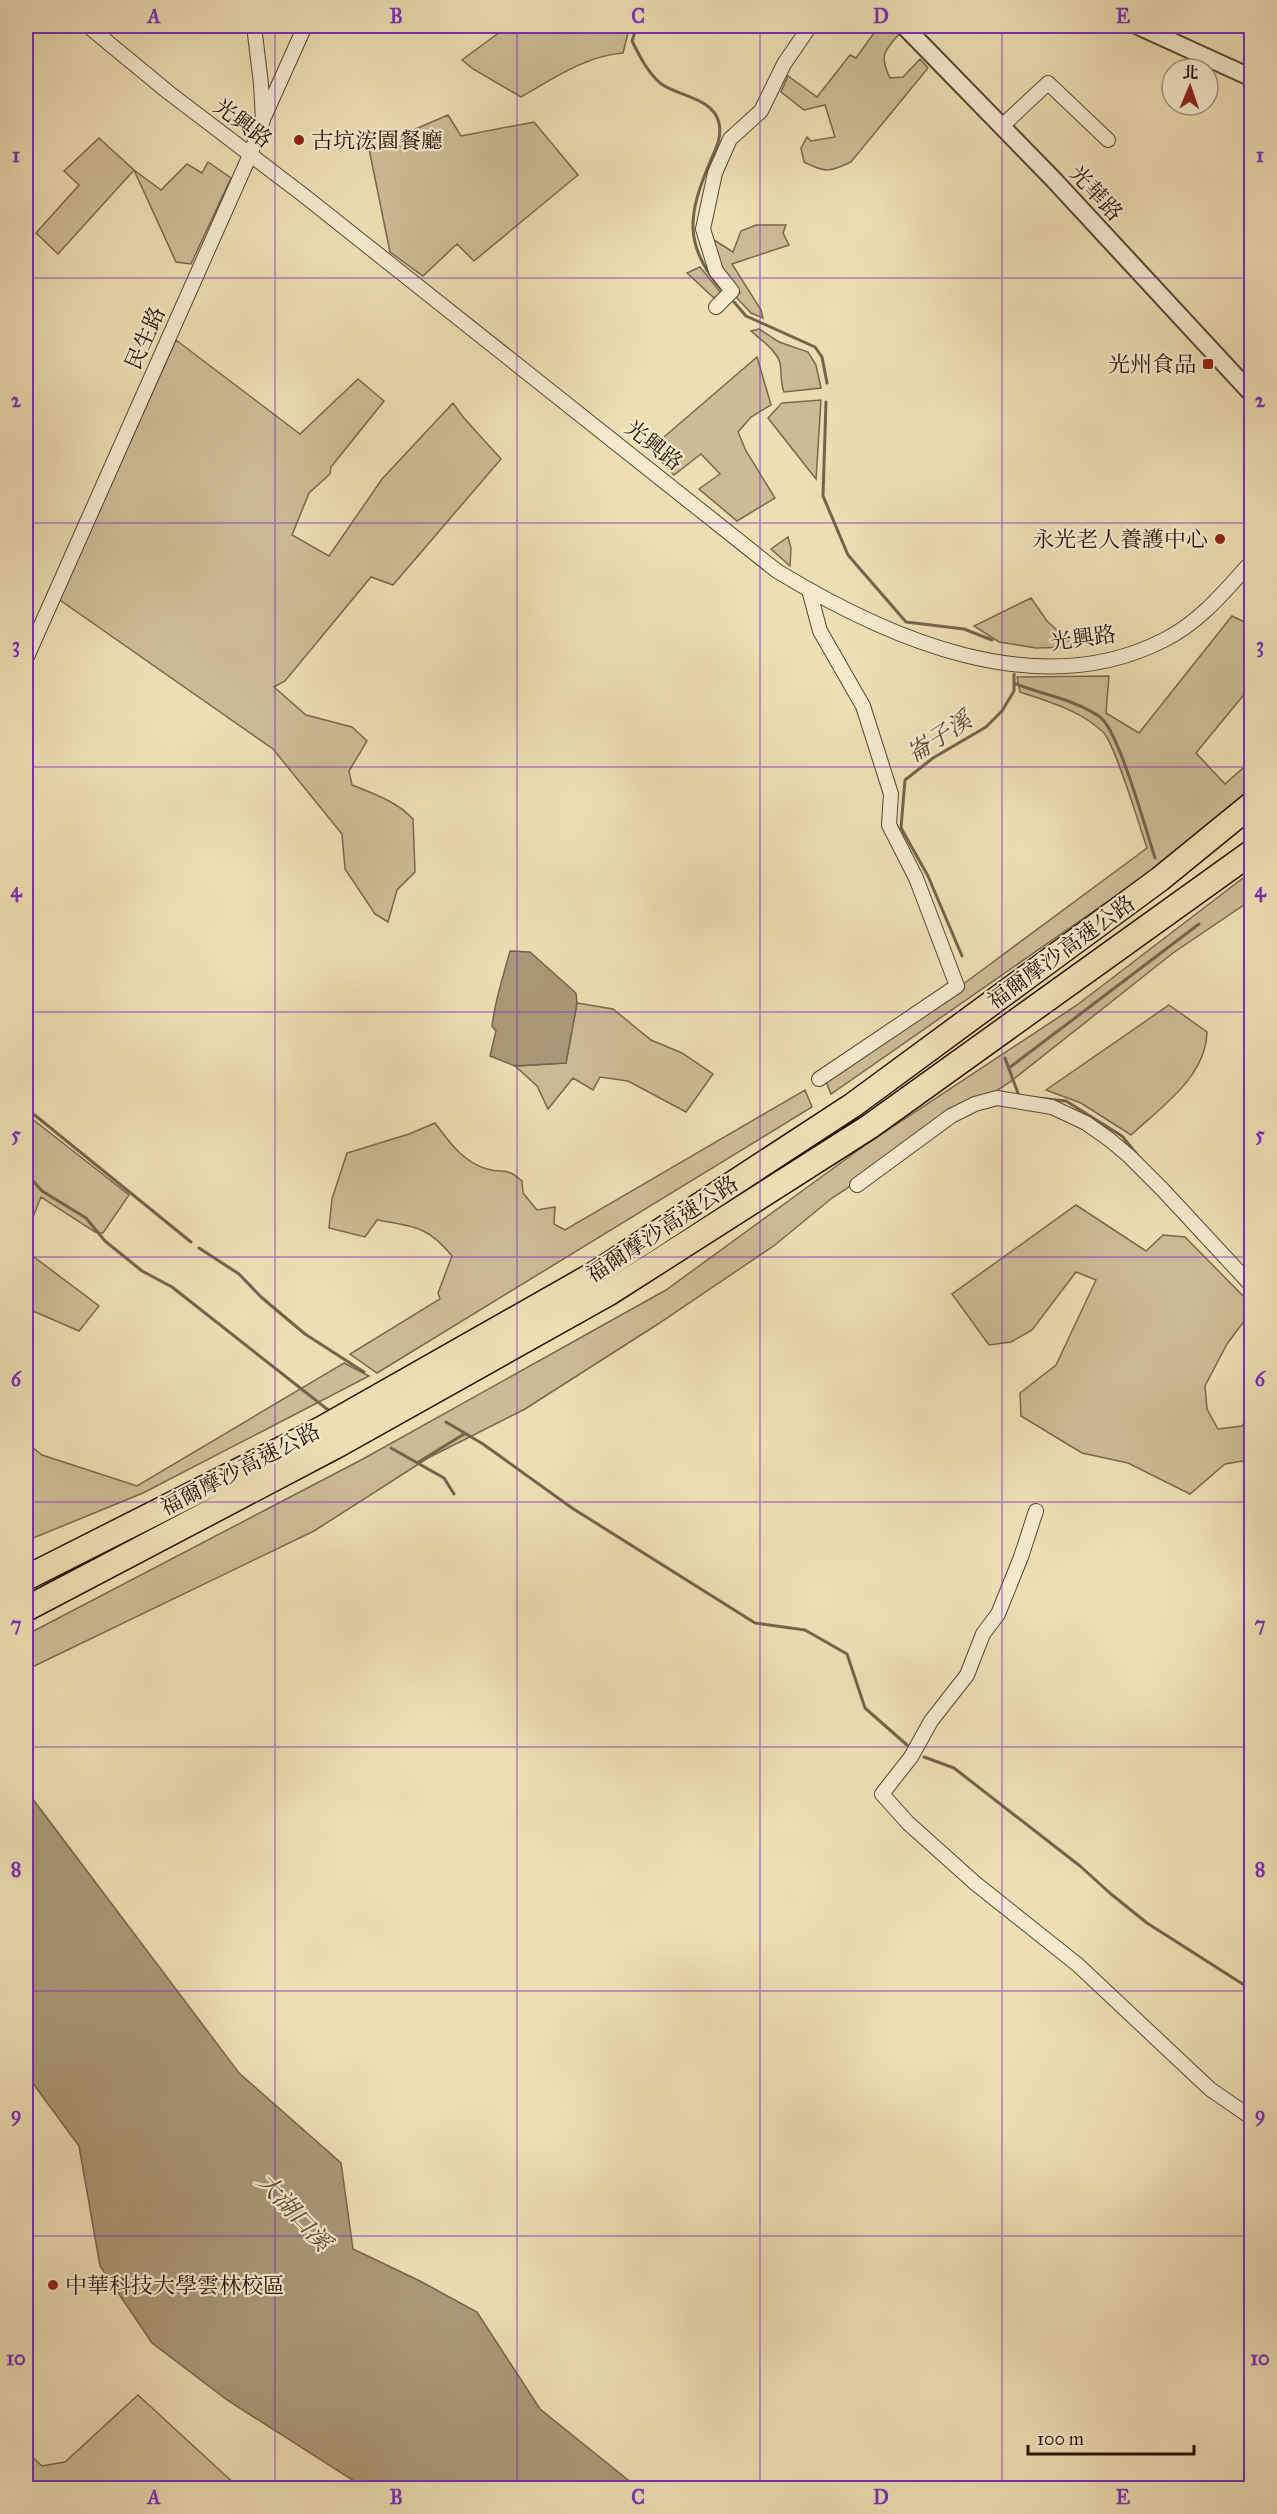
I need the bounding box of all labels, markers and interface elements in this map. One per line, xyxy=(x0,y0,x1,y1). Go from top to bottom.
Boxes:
text: A xyxy=(145,4,161,28)
text: B xyxy=(389,4,403,28)
text: C xyxy=(631,4,645,28)
text: D xyxy=(873,4,889,28)
text: E xyxy=(1116,4,1131,28)
north arrow xyxy=(1160,57,1220,117)
text: 北 xyxy=(1182,63,1199,82)
street label: 光興路 xyxy=(209,92,277,154)
place label: 古坑浤園餐廳 xyxy=(311,127,443,154)
marker: 古坑浤園餐廳 xyxy=(292,133,306,147)
text: 1 xyxy=(12,143,20,167)
text: 1 xyxy=(1256,143,1264,167)
street label: 光華路 xyxy=(1064,160,1128,226)
street label: 民生路 xyxy=(119,302,171,374)
place label: 光州食品 xyxy=(1108,351,1196,378)
marker: 光州食品 xyxy=(1201,357,1215,371)
text: 2 xyxy=(11,388,22,412)
text: 2 xyxy=(1255,388,1266,412)
street label: 光興路 xyxy=(620,414,688,476)
place label: 永光老人養護中心 xyxy=(1032,526,1208,553)
marker: 永光老人養護中心 xyxy=(1213,532,1227,546)
street label: 光興路 xyxy=(1048,620,1118,656)
text: 3 xyxy=(12,633,20,658)
text: 3 xyxy=(1256,633,1264,658)
water label: 崙子溪 xyxy=(901,703,980,769)
text: 4 xyxy=(10,878,22,903)
text: 4 xyxy=(1254,878,1266,903)
street label: 福爾摩沙高速公路 xyxy=(982,889,1140,1015)
text: 5 xyxy=(11,1122,21,1146)
text: 5 xyxy=(1255,1122,1265,1146)
street label: 福爾摩沙高速公路 xyxy=(581,1170,743,1288)
text: 6 xyxy=(11,1367,23,1391)
text: 6 xyxy=(1255,1367,1267,1391)
street label: 福爾摩沙高速公路 xyxy=(155,1417,325,1521)
text: 7 xyxy=(11,1612,22,1636)
text: 7 xyxy=(1255,1612,1266,1636)
text: 8 xyxy=(11,1857,21,1881)
text: 8 xyxy=(1255,1857,1265,1881)
text: 9 xyxy=(11,2102,21,2127)
text: 9 xyxy=(1255,2102,1265,2127)
water label: 大湖口溪 xyxy=(250,2167,340,2260)
place label: 中華科技大學雲林校區 xyxy=(65,2272,285,2299)
marker: 中華科技大學雲林校區 xyxy=(46,2278,60,2292)
text: 10 xyxy=(6,2346,26,2370)
text: 10 xyxy=(1250,2346,1270,2370)
scale bar xyxy=(1028,2418,1194,2456)
text: 100 m xyxy=(1037,2428,1084,2450)
text: A xyxy=(145,2485,161,2509)
text: B xyxy=(389,2485,403,2509)
text: C xyxy=(631,2485,645,2509)
text: D xyxy=(873,2485,889,2509)
text: E xyxy=(1116,2485,1131,2509)

